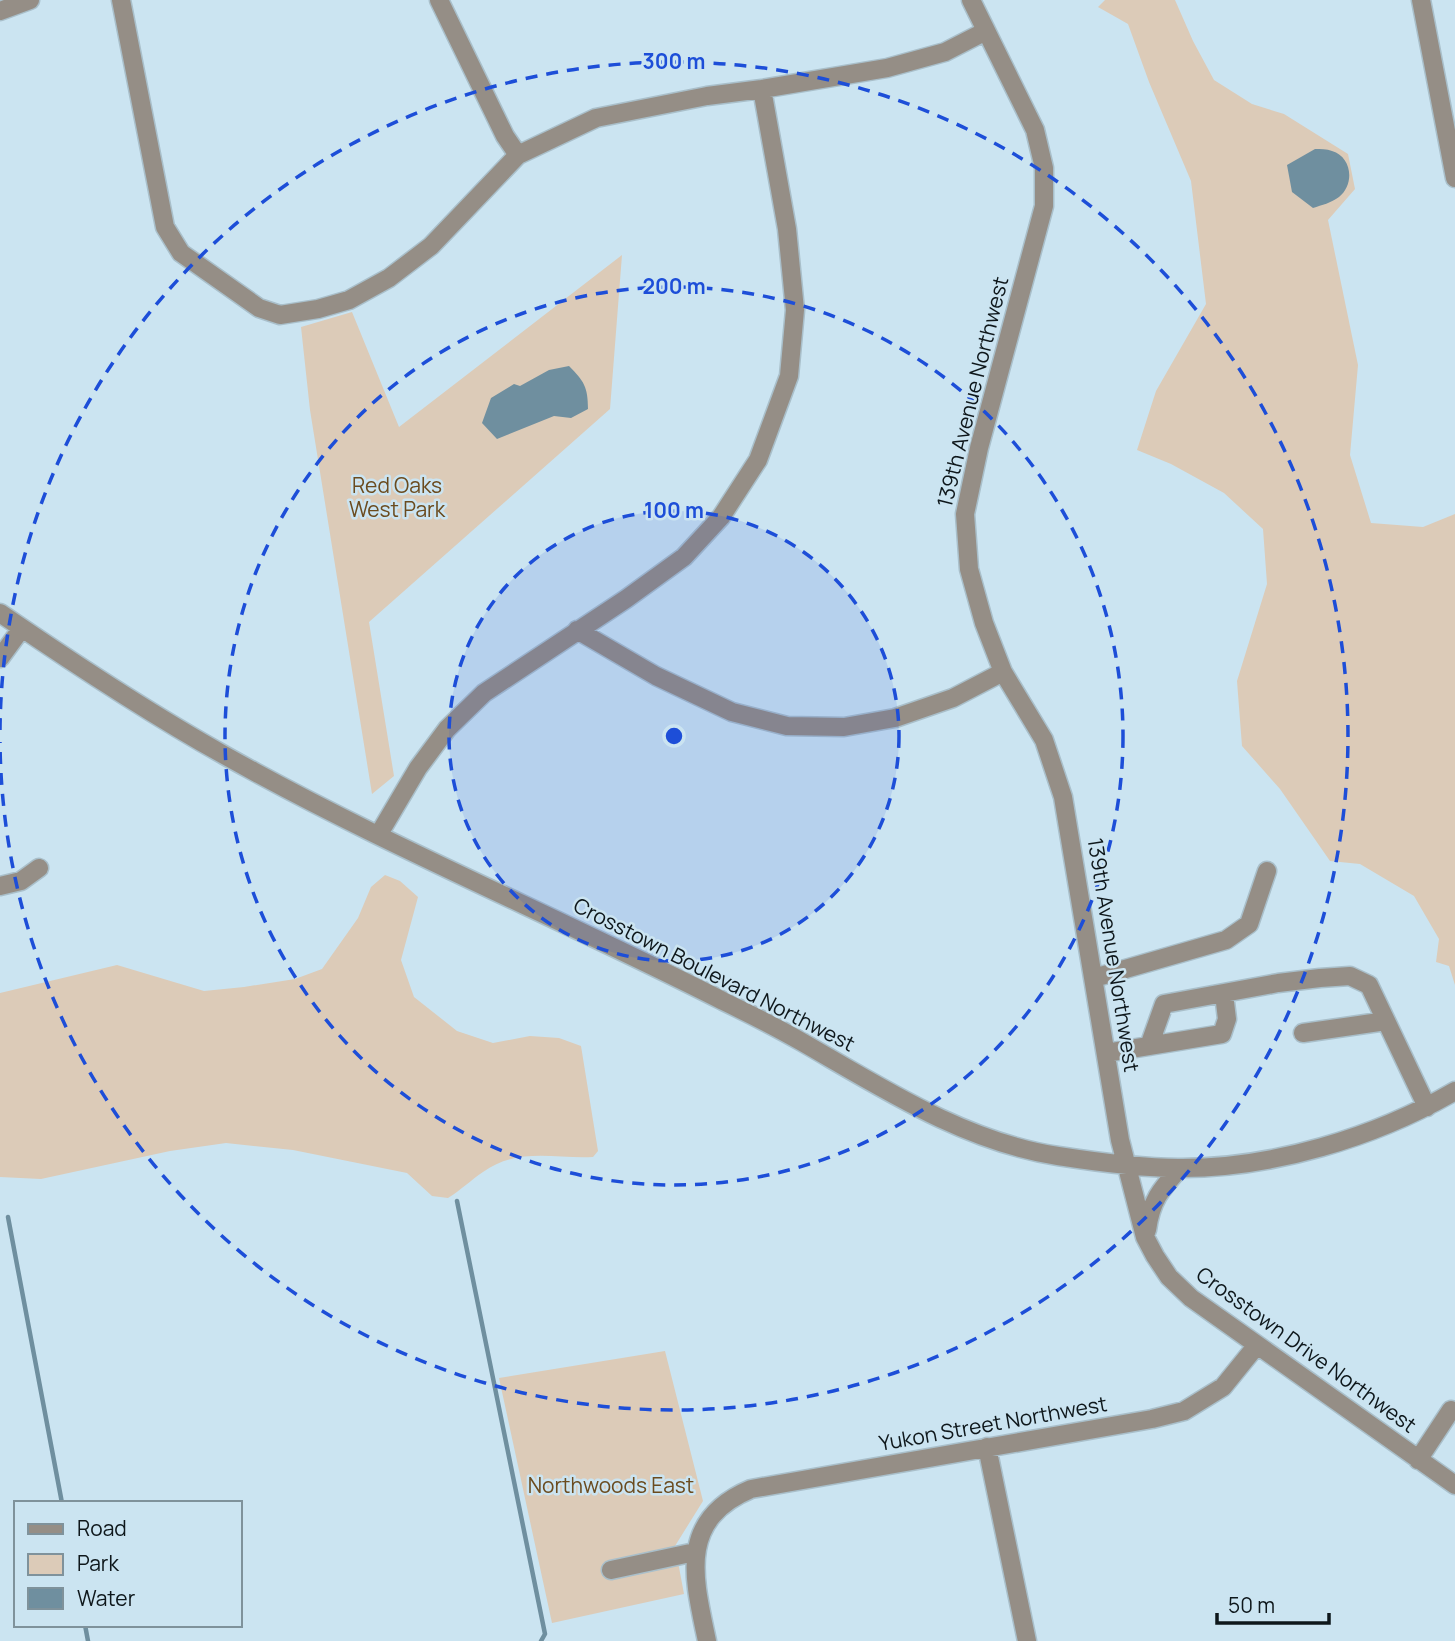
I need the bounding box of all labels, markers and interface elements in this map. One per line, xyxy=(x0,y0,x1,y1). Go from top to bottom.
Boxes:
text: 300 m xyxy=(643,47,705,75)
text: 200 m xyxy=(642,272,706,300)
street label: 139th Avenue Northwest xyxy=(930,274,1014,510)
park label: Red Oaks West Park xyxy=(349,471,446,523)
text: 100 m xyxy=(644,496,704,524)
centre of rings xyxy=(662,724,686,748)
street label: 139th Avenue Northwest xyxy=(1082,836,1146,1074)
street label: Crosstown Boulevard Northwest xyxy=(569,891,860,1058)
street label: Crosstown Drive Northwest xyxy=(1191,1260,1422,1439)
street label: Yukon Street Northwest xyxy=(877,1389,1109,1457)
park label: Northwoods East xyxy=(528,1471,694,1499)
legend xyxy=(14,1501,242,1627)
text: Road xyxy=(77,1514,127,1542)
text: Park xyxy=(77,1549,119,1577)
scale bar xyxy=(1217,1582,1329,1626)
text: Water xyxy=(77,1584,136,1612)
text: 50 m xyxy=(1228,1591,1275,1619)

